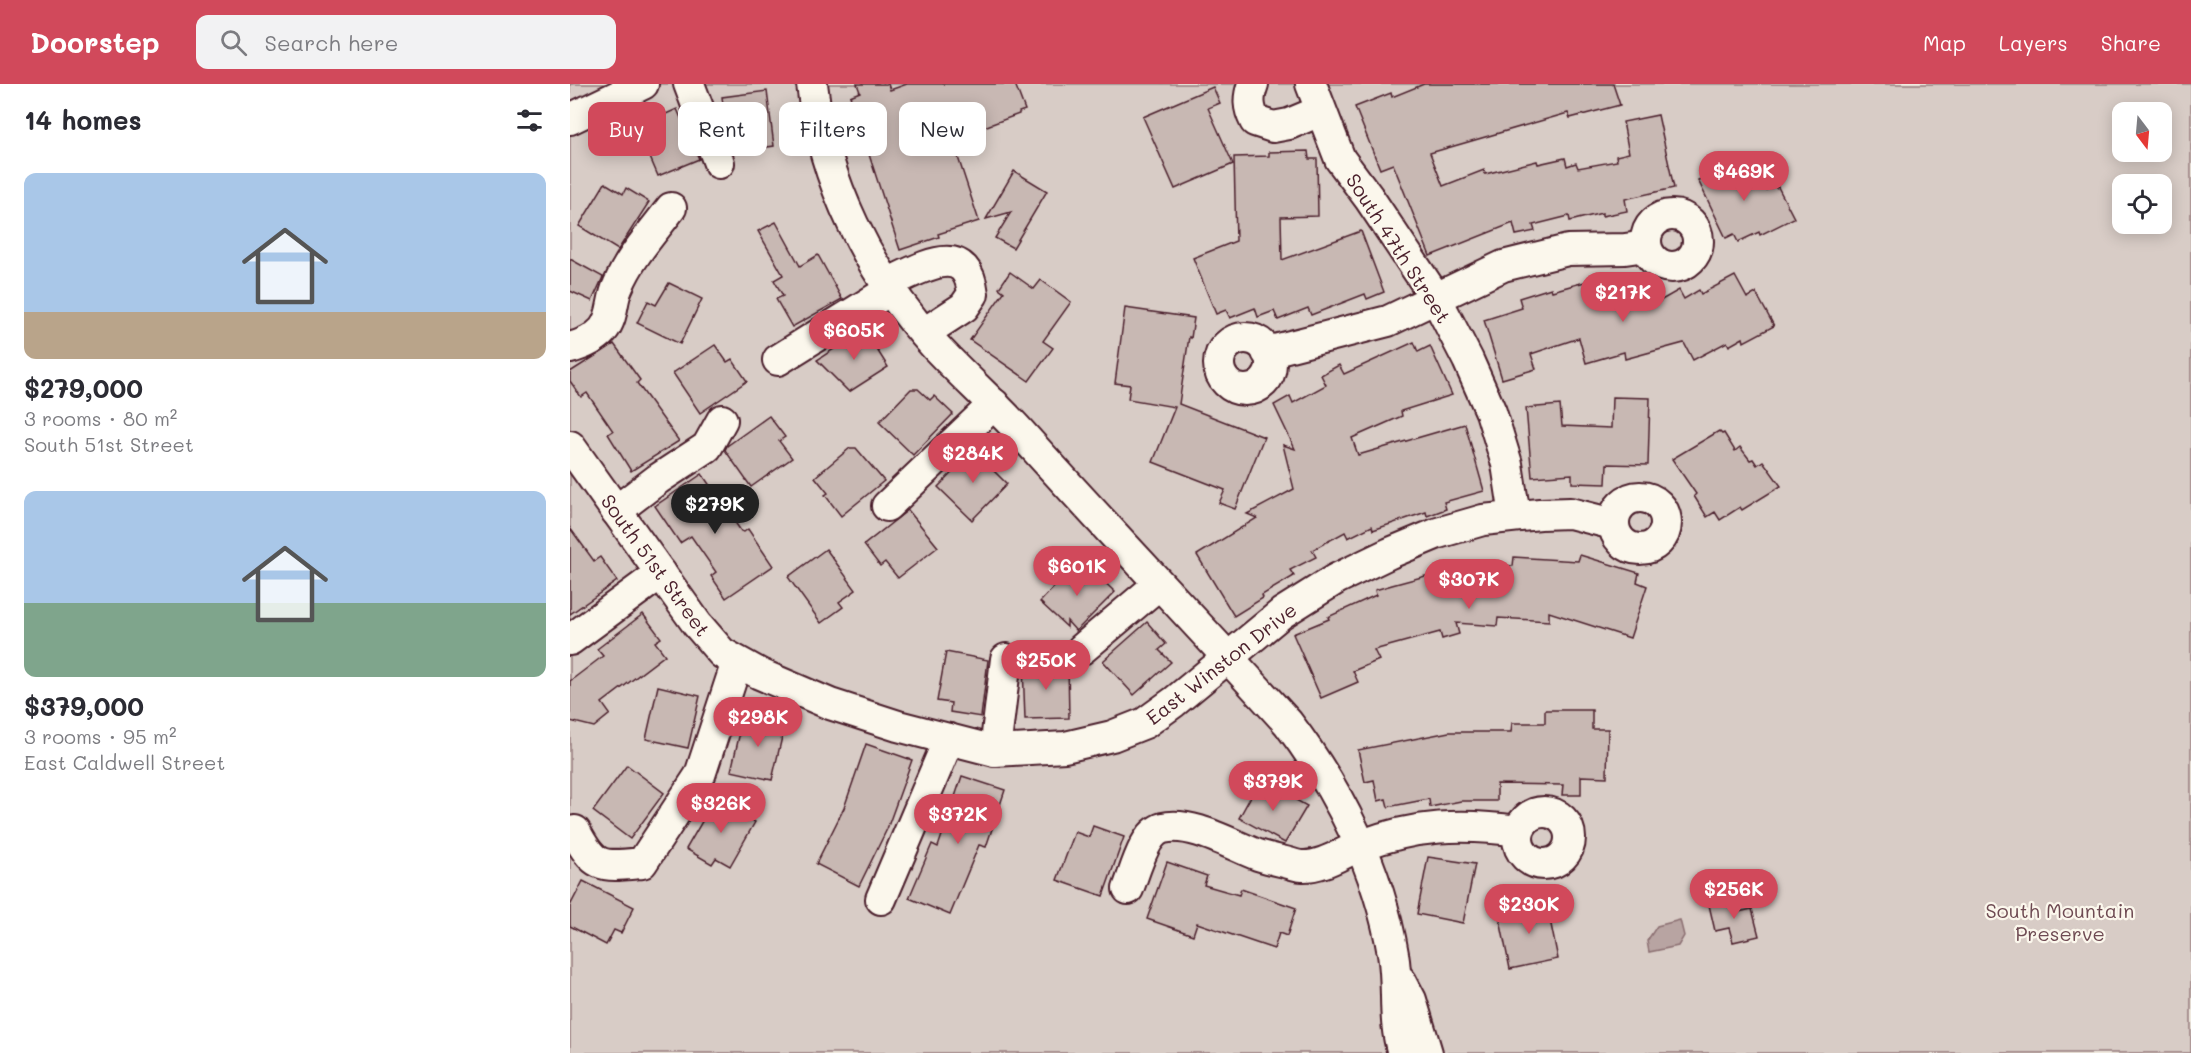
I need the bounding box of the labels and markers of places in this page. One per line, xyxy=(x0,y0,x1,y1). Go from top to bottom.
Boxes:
pin: $469K xyxy=(1702,151,1786,202)
pin: $217K xyxy=(1581,272,1665,323)
pin: $605K xyxy=(812,310,896,361)
pin: $284K xyxy=(931,433,1015,484)
pin: $279K xyxy=(673,484,757,535)
pin: $601K xyxy=(1035,546,1119,597)
pin: $307K xyxy=(1427,559,1511,610)
pin: $250K xyxy=(1004,640,1088,691)
pin: $298K xyxy=(716,697,800,748)
pin: $379K xyxy=(1231,761,1315,812)
pin: $326K xyxy=(679,783,763,834)
pin: $372K xyxy=(916,794,1000,845)
pin: $256K xyxy=(1692,869,1776,920)
pin: $230K xyxy=(1487,884,1571,935)

